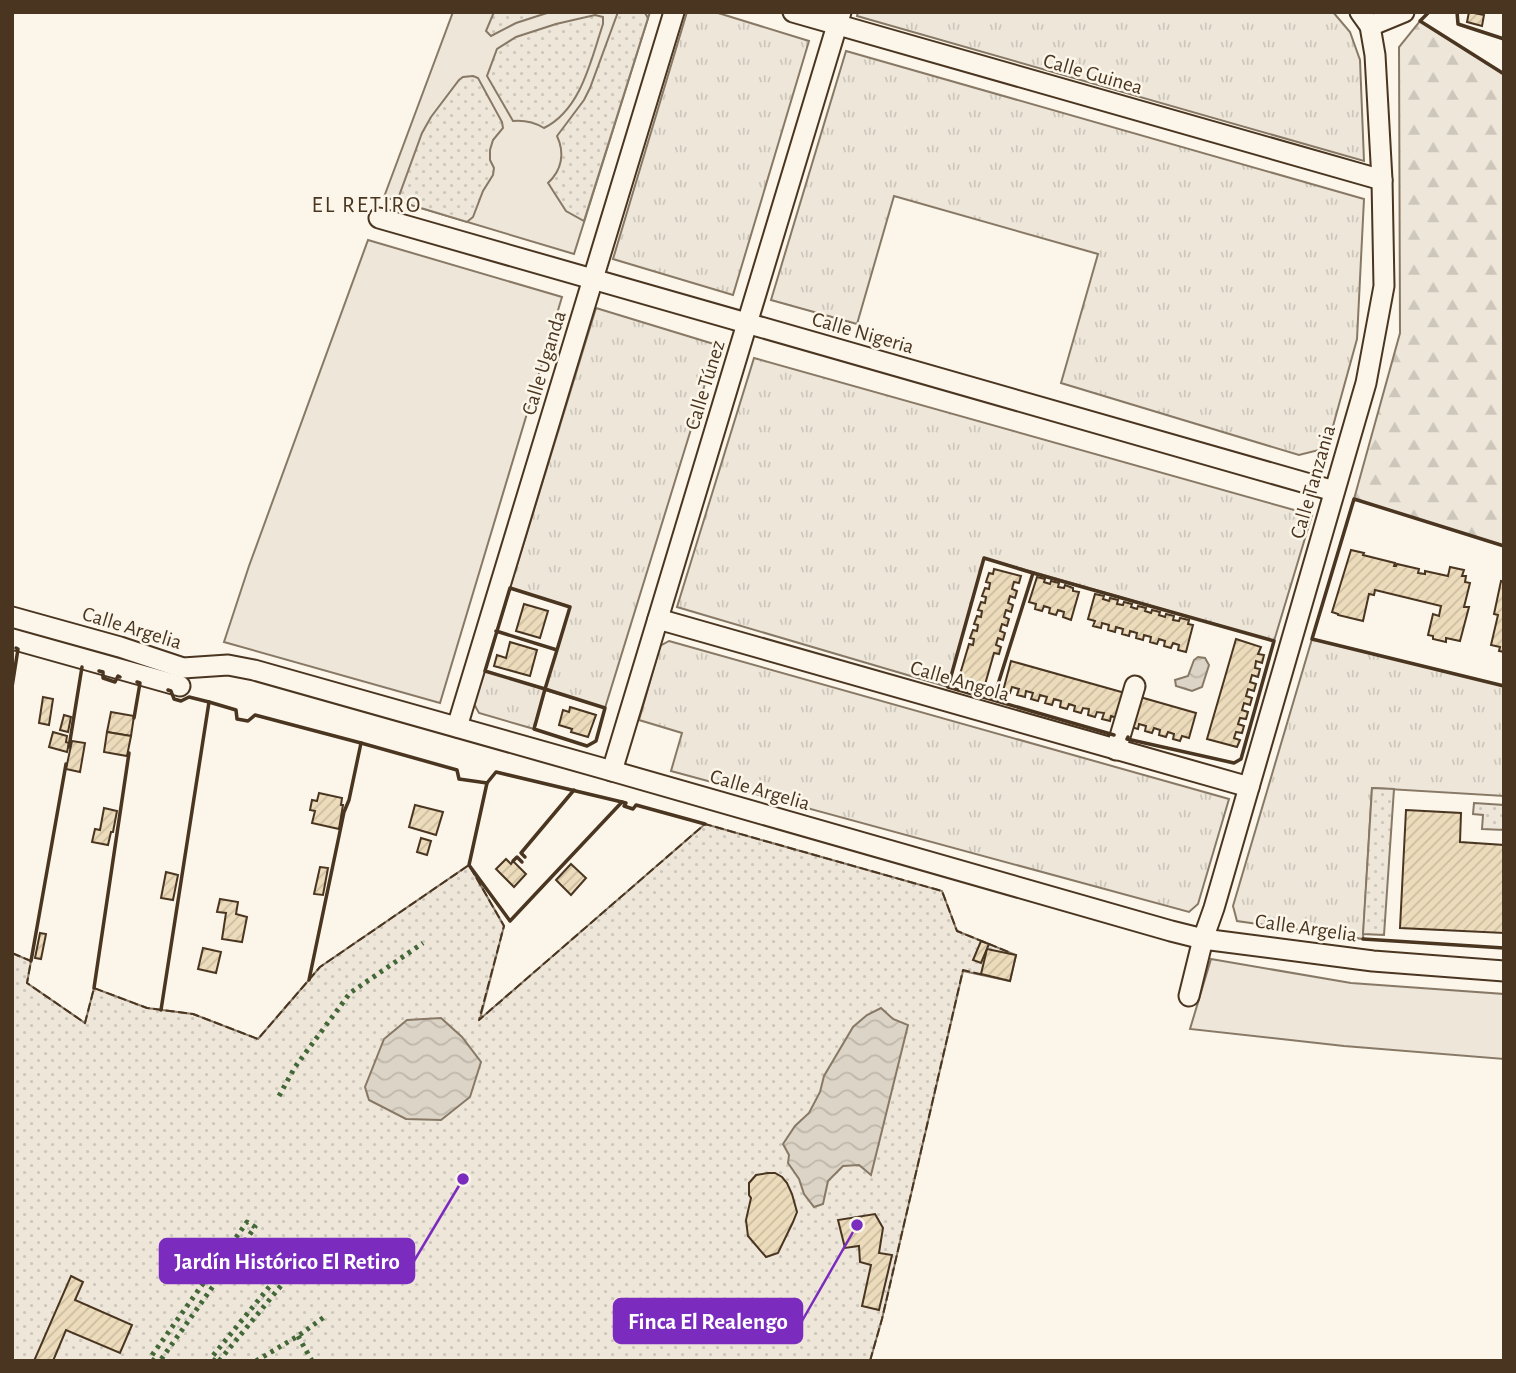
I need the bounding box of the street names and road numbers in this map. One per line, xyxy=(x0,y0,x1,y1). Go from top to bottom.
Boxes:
street label: Calle Guinea xyxy=(1041,50,1145,98)
street label: Calle Uganda xyxy=(518,308,570,418)
street label: Calle Nigeria xyxy=(810,308,917,358)
street label: Calle Túnez xyxy=(681,338,729,432)
street label: Calle Tanzania xyxy=(1287,423,1339,541)
street label: Calle Argelia xyxy=(80,603,184,653)
street label: Calle Angola xyxy=(908,657,1012,705)
street label: Calle Argelia xyxy=(708,766,813,814)
street label: Calle Argelia xyxy=(1254,910,1359,946)

